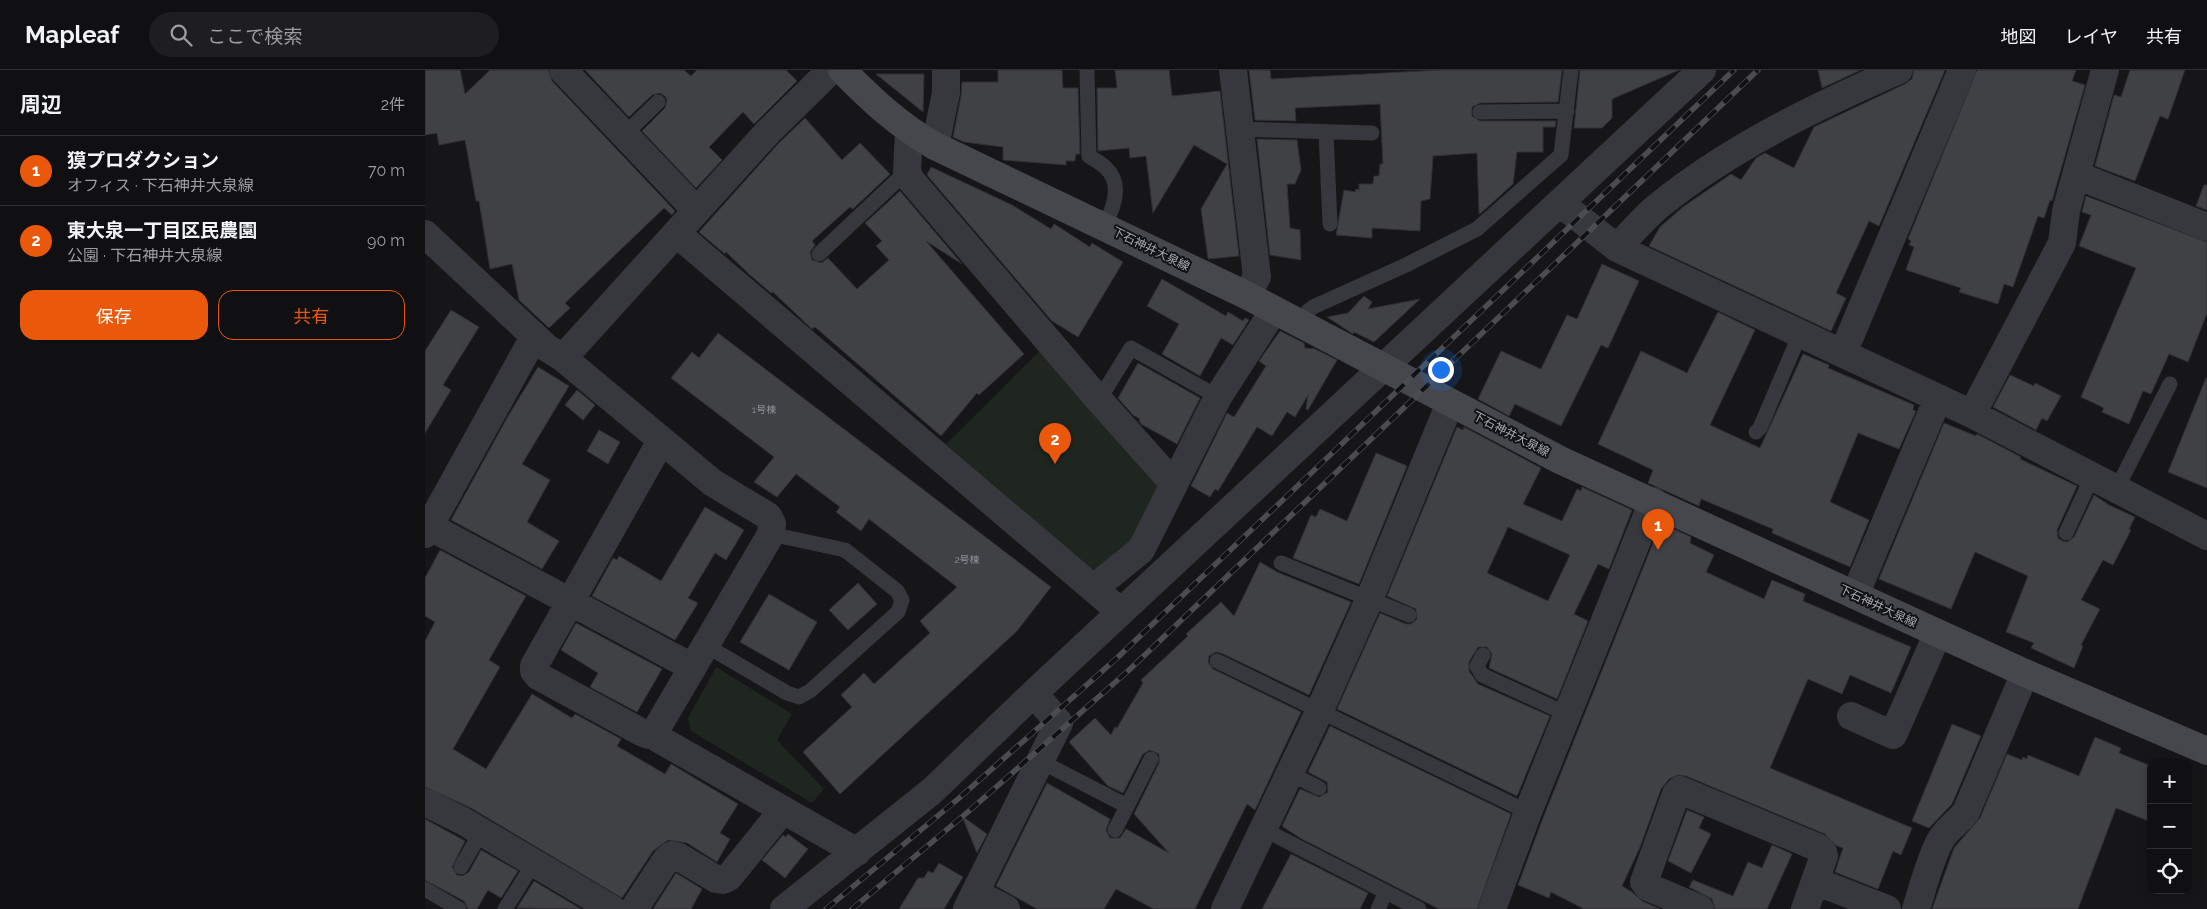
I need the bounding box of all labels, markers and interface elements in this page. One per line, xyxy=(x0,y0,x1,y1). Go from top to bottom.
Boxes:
search box xyxy=(149,12,499,57)
text: Mapleaf xyxy=(25,20,119,49)
icon: search xyxy=(167,21,195,49)
text: ここで検索 xyxy=(207,25,302,47)
text: 地図 xyxy=(2001,26,2037,47)
text: レイヤ xyxy=(2065,26,2118,47)
text: 共有 xyxy=(2146,26,2182,47)
text: 周辺 xyxy=(20,92,62,117)
text: 2件 xyxy=(381,95,405,114)
text: 獏プロダクション xyxy=(67,149,219,171)
text: 1 xyxy=(32,161,40,180)
text: 70 m xyxy=(368,161,405,180)
text: オフィス · 下石神井大泉線 xyxy=(67,176,254,195)
text: 東大泉一丁目区民農園 xyxy=(67,219,257,241)
street label: 下石神井大泉線 xyxy=(1110,224,1192,274)
text: 2 xyxy=(31,231,41,250)
text: 90 m xyxy=(367,231,405,250)
text: 公園 · 下石神井大泉線 xyxy=(67,246,222,265)
button: 保存 xyxy=(20,290,208,340)
button: 共有 xyxy=(218,290,405,340)
your location xyxy=(1428,357,1454,383)
house number: 1号棟 xyxy=(752,404,776,415)
street label: 下石神井大泉線 xyxy=(1470,409,1552,459)
pin: 2 xyxy=(1039,423,1071,464)
pin: 1 xyxy=(1642,509,1674,550)
house number: 2号棟 xyxy=(954,554,980,565)
street label: 下石神井大泉線 xyxy=(1837,582,1919,630)
map controls xyxy=(2147,759,2192,894)
button: + xyxy=(2147,759,2192,804)
button: − xyxy=(2147,804,2192,849)
button: locate xyxy=(2147,849,2192,894)

